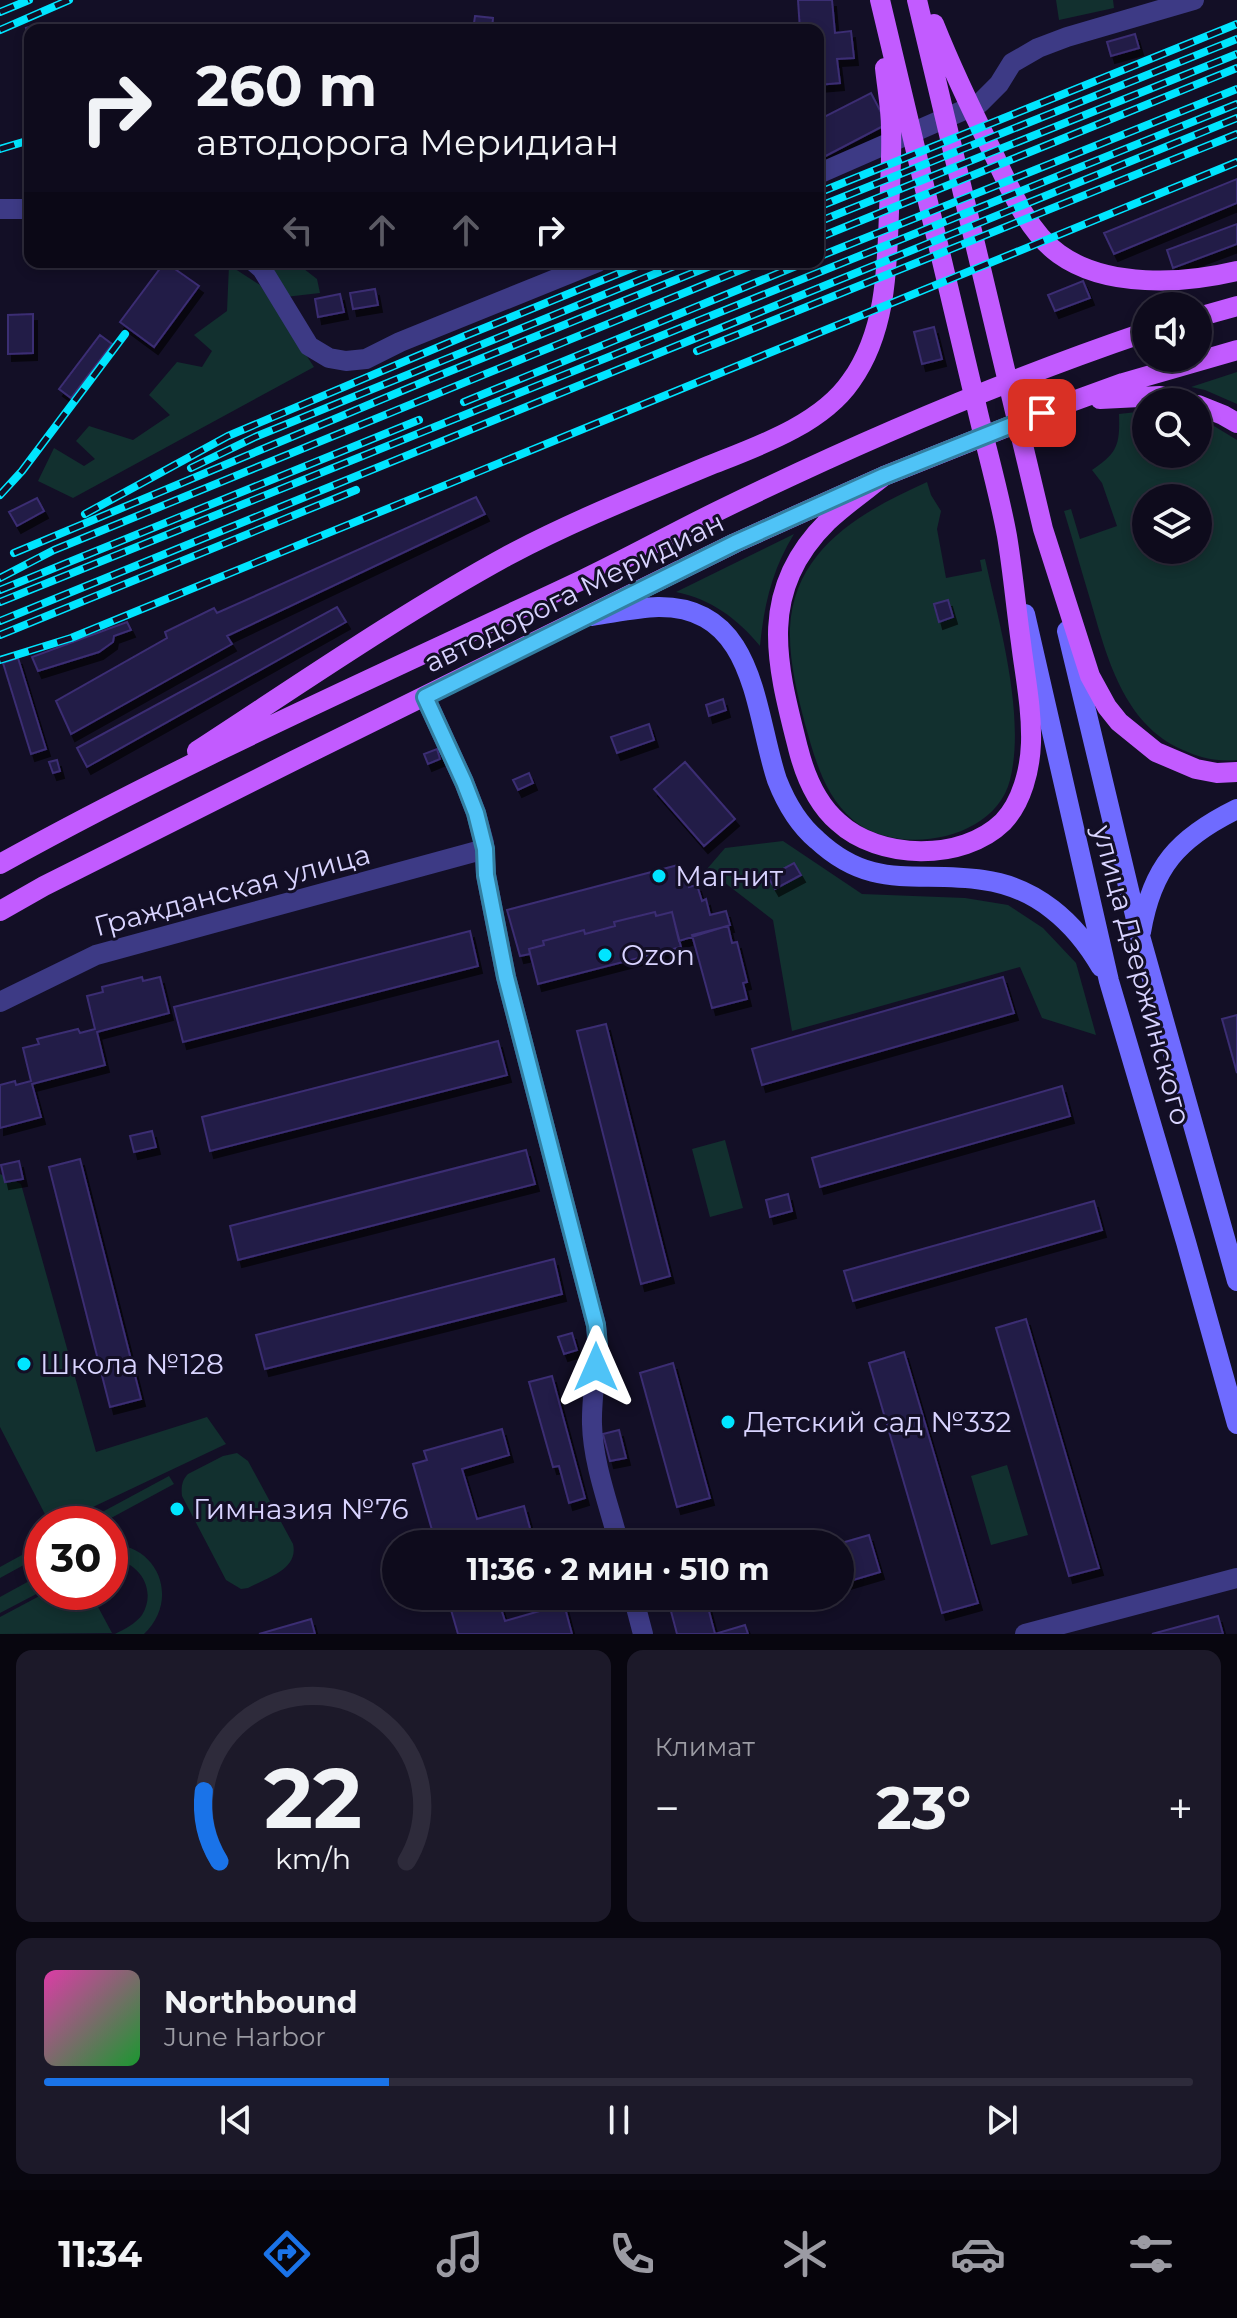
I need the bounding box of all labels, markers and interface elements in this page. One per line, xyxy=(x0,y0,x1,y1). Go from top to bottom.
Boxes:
text: 260 m xyxy=(196,52,377,120)
icon: right xyxy=(64,56,168,160)
text: автодорога Меридиан xyxy=(196,120,619,164)
icon: left xyxy=(276,208,320,252)
icon: ahead xyxy=(360,208,404,252)
icon: ahead xyxy=(444,208,488,252)
icon: right xyxy=(528,208,572,252)
map controls xyxy=(1132,292,1212,564)
button: sound xyxy=(1132,292,1212,372)
pin xyxy=(1008,379,1076,447)
button: search xyxy=(1132,388,1212,468)
icon: arrive xyxy=(1020,391,1064,435)
button: layers xyxy=(1132,484,1212,564)
street label: автодорога Меридиан xyxy=(419,505,729,679)
street label: улица Дзержинского xyxy=(1085,820,1198,1129)
street label: Гражданская улица xyxy=(90,837,374,943)
place label: Магнит xyxy=(675,859,784,893)
marker: Магнит xyxy=(650,867,668,885)
place label: Ozon xyxy=(621,938,695,972)
marker: Ozon xyxy=(596,946,614,964)
position arrow xyxy=(554,1325,638,1409)
place label: Школа №128 xyxy=(40,1347,224,1381)
marker: Школа №128 xyxy=(15,1355,33,1373)
place label: Детский cад №332 xyxy=(744,1405,1011,1439)
marker: Детский cад №332 xyxy=(719,1413,737,1431)
place label: Гимназия №76 xyxy=(193,1492,409,1526)
marker: Гимназия №76 xyxy=(168,1500,186,1518)
speed limit sign: 30 xyxy=(24,1506,128,1610)
text: 11:36 · 2 мин · 510 m xyxy=(466,1551,770,1588)
text: Климат xyxy=(655,1731,755,1763)
text: 22 xyxy=(264,1747,362,1849)
text: 23° xyxy=(876,1771,971,1844)
text: − xyxy=(655,1781,680,1835)
text: + xyxy=(1168,1781,1193,1835)
text: km/h xyxy=(275,1841,351,1876)
text: Northbound xyxy=(164,1984,358,2021)
text: June Harbor xyxy=(164,2021,326,2053)
icon: previous xyxy=(214,2098,258,2142)
icon: pause xyxy=(597,2098,641,2142)
icon: next xyxy=(980,2098,1024,2142)
icon: directions xyxy=(259,2226,315,2282)
icon: music xyxy=(432,2226,488,2282)
icon: phone xyxy=(604,2226,660,2282)
icon: climate xyxy=(777,2226,833,2282)
icon: car xyxy=(950,2226,1006,2282)
icon: filters xyxy=(1123,2226,1179,2282)
text: 11:34 xyxy=(58,2232,142,2276)

